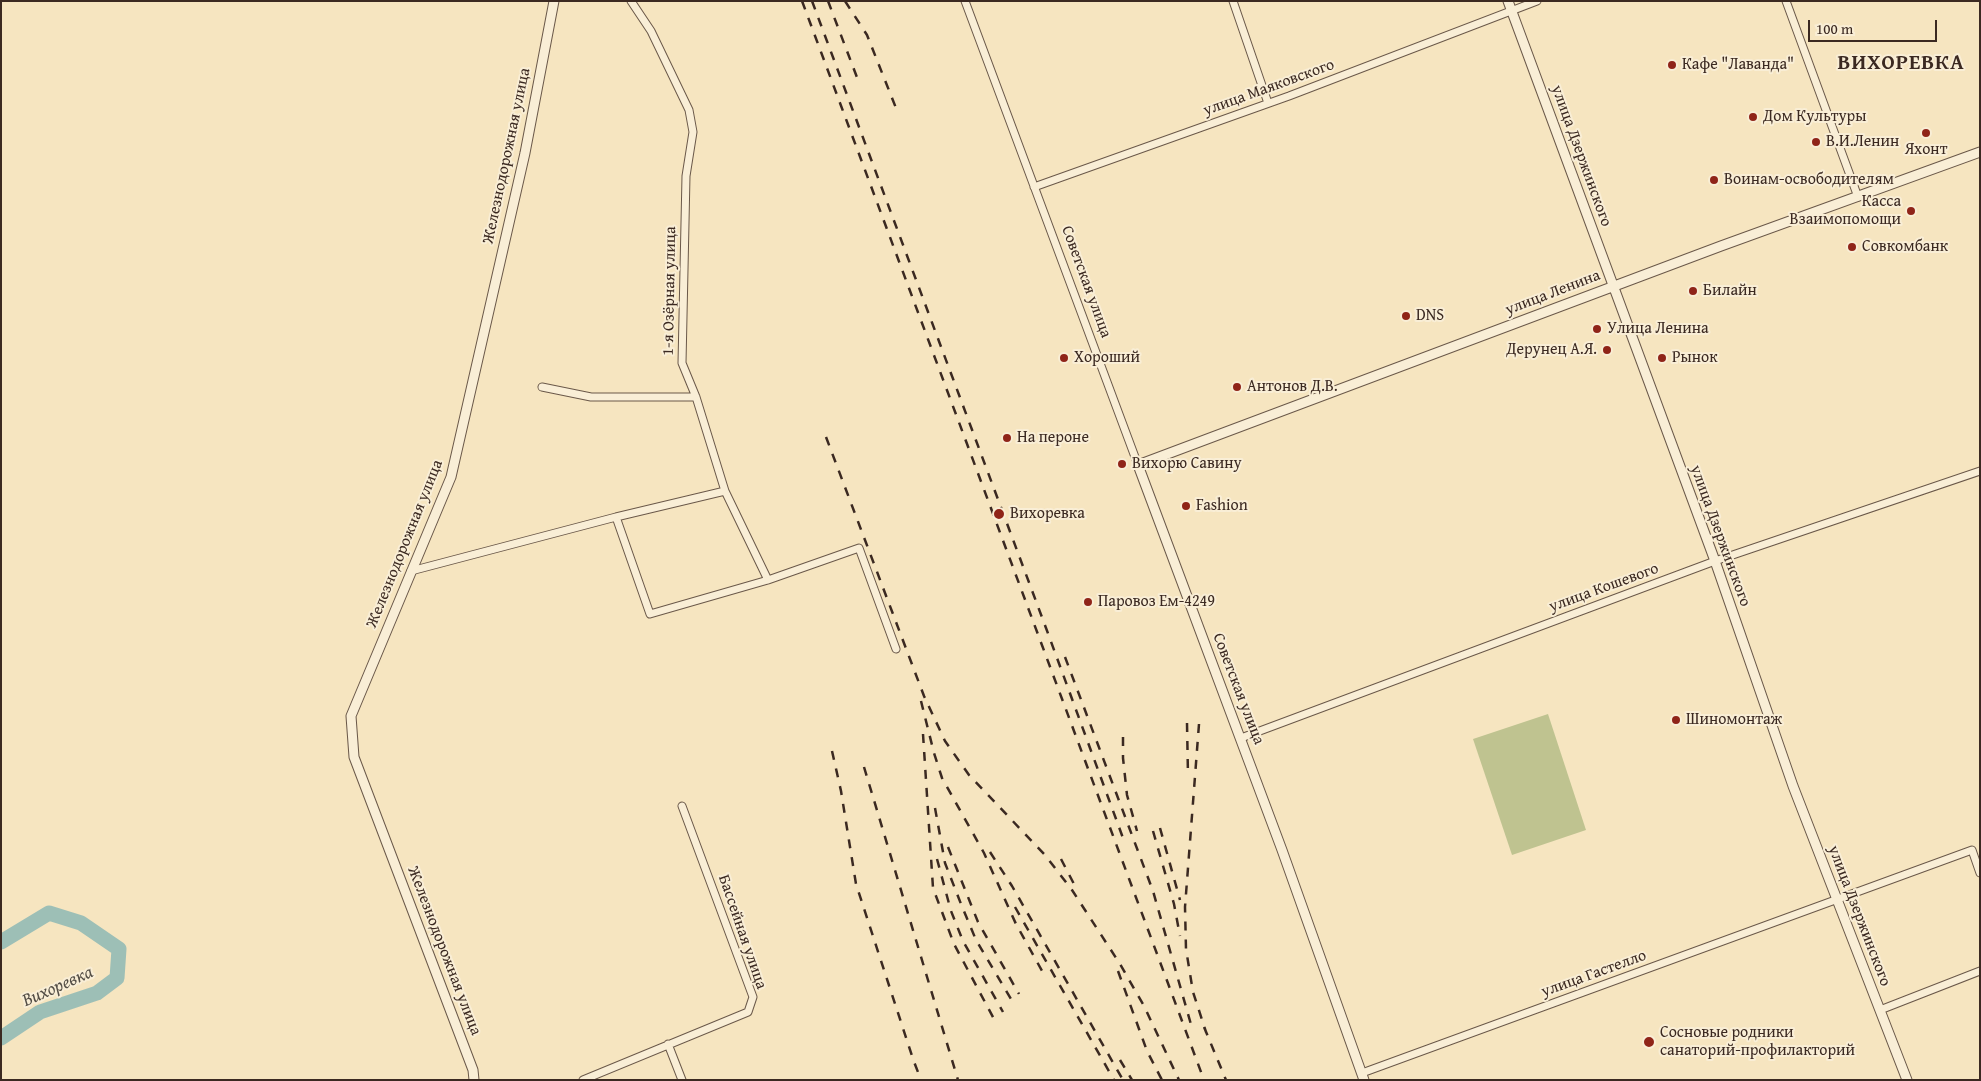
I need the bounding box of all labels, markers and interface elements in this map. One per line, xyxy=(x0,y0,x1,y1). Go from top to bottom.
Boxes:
scale bar xyxy=(1811,10,1940,42)
text: 100 m xyxy=(1816,18,1853,39)
district label: ВИХОРЕВКА xyxy=(1836,51,1966,77)
street label: улица Маяковского xyxy=(1201,55,1337,121)
place label: Кафе "Лаванда" xyxy=(1682,55,1794,75)
marker: Кафе "Лаванда" xyxy=(1666,59,1678,71)
street label: Железнодорожная улица xyxy=(479,66,535,246)
street label: улица Дзержинского xyxy=(1546,83,1616,229)
place label: Дом Культуры xyxy=(1763,107,1866,127)
marker: Дом Культуры xyxy=(1747,111,1759,123)
marker: Яхонт xyxy=(1920,127,1932,139)
place label: В.И.Ленин xyxy=(1826,132,1899,152)
marker: В.И.Ленин xyxy=(1810,136,1822,148)
place label: Яхонт xyxy=(1905,140,1947,160)
place label: Воинам-освободителям xyxy=(1724,170,1894,190)
marker: Воинам-освободителям xyxy=(1708,174,1720,186)
place label: Касса Взаимопомощи xyxy=(1790,192,1901,230)
marker: Касса Взаимопомощи xyxy=(1905,205,1917,217)
street label: Советская улица xyxy=(1057,223,1115,341)
street label: 1-я Озёрная улица xyxy=(659,226,681,356)
place label: Совкомбанк xyxy=(1862,237,1948,257)
marker: Совкомбанк xyxy=(1846,241,1858,253)
street label: улица Ленина xyxy=(1503,266,1603,320)
place label: Билайн xyxy=(1703,281,1757,301)
marker: Билайн xyxy=(1687,285,1699,297)
place label: DNS xyxy=(1416,306,1444,326)
marker: DNS xyxy=(1400,310,1412,322)
place label: Улица Ленина xyxy=(1607,319,1709,339)
marker: Улица Ленина xyxy=(1591,323,1603,335)
place label: Дерунец А.Я. xyxy=(1506,340,1597,360)
marker: Дерунец А.Я. xyxy=(1601,344,1613,356)
place label: Хороший xyxy=(1074,348,1140,368)
place label: Рынок xyxy=(1672,348,1718,368)
marker: Хороший xyxy=(1058,352,1070,364)
marker: Рынок xyxy=(1656,352,1668,364)
place label: Антонов Д.В. xyxy=(1247,377,1338,397)
marker: Антонов Д.В. xyxy=(1231,381,1243,393)
place label: На пероне xyxy=(1017,428,1089,448)
marker: На пероне xyxy=(1001,432,1013,444)
place label: Вихорю Савину xyxy=(1132,454,1242,474)
street label: Железнодорожная улица xyxy=(362,457,448,631)
marker: Вихорю Савину xyxy=(1116,458,1128,470)
street label: улица Дзержинского xyxy=(1685,463,1755,609)
place label: Fashion xyxy=(1196,496,1248,516)
marker: Fashion xyxy=(1180,500,1192,512)
place label: Вихоревка xyxy=(1010,504,1085,524)
marker: Вихоревка xyxy=(992,507,1006,521)
street label: улица Кошевого xyxy=(1547,559,1661,617)
place label: Паровоз Ем-4249 xyxy=(1098,592,1215,612)
marker: Паровоз Ем-4249 xyxy=(1082,596,1094,608)
street label: Советская улица xyxy=(1208,631,1268,747)
place label: Шиномонтаж xyxy=(1686,710,1782,730)
marker: Шиномонтаж xyxy=(1670,714,1682,726)
street label: улица Дзержинского xyxy=(1823,843,1895,989)
street label: Железнодорожная улица xyxy=(403,864,485,1038)
street label: Бассейная улица xyxy=(713,872,771,992)
street label: улица Гастелло xyxy=(1539,946,1649,1002)
water label: Вихоревка xyxy=(19,962,97,1012)
place label: Сосновые родники санаторий-профилакторий xyxy=(1660,1023,1855,1061)
marker: Сосновые родники санаторий-профилакторий xyxy=(1642,1035,1656,1049)

